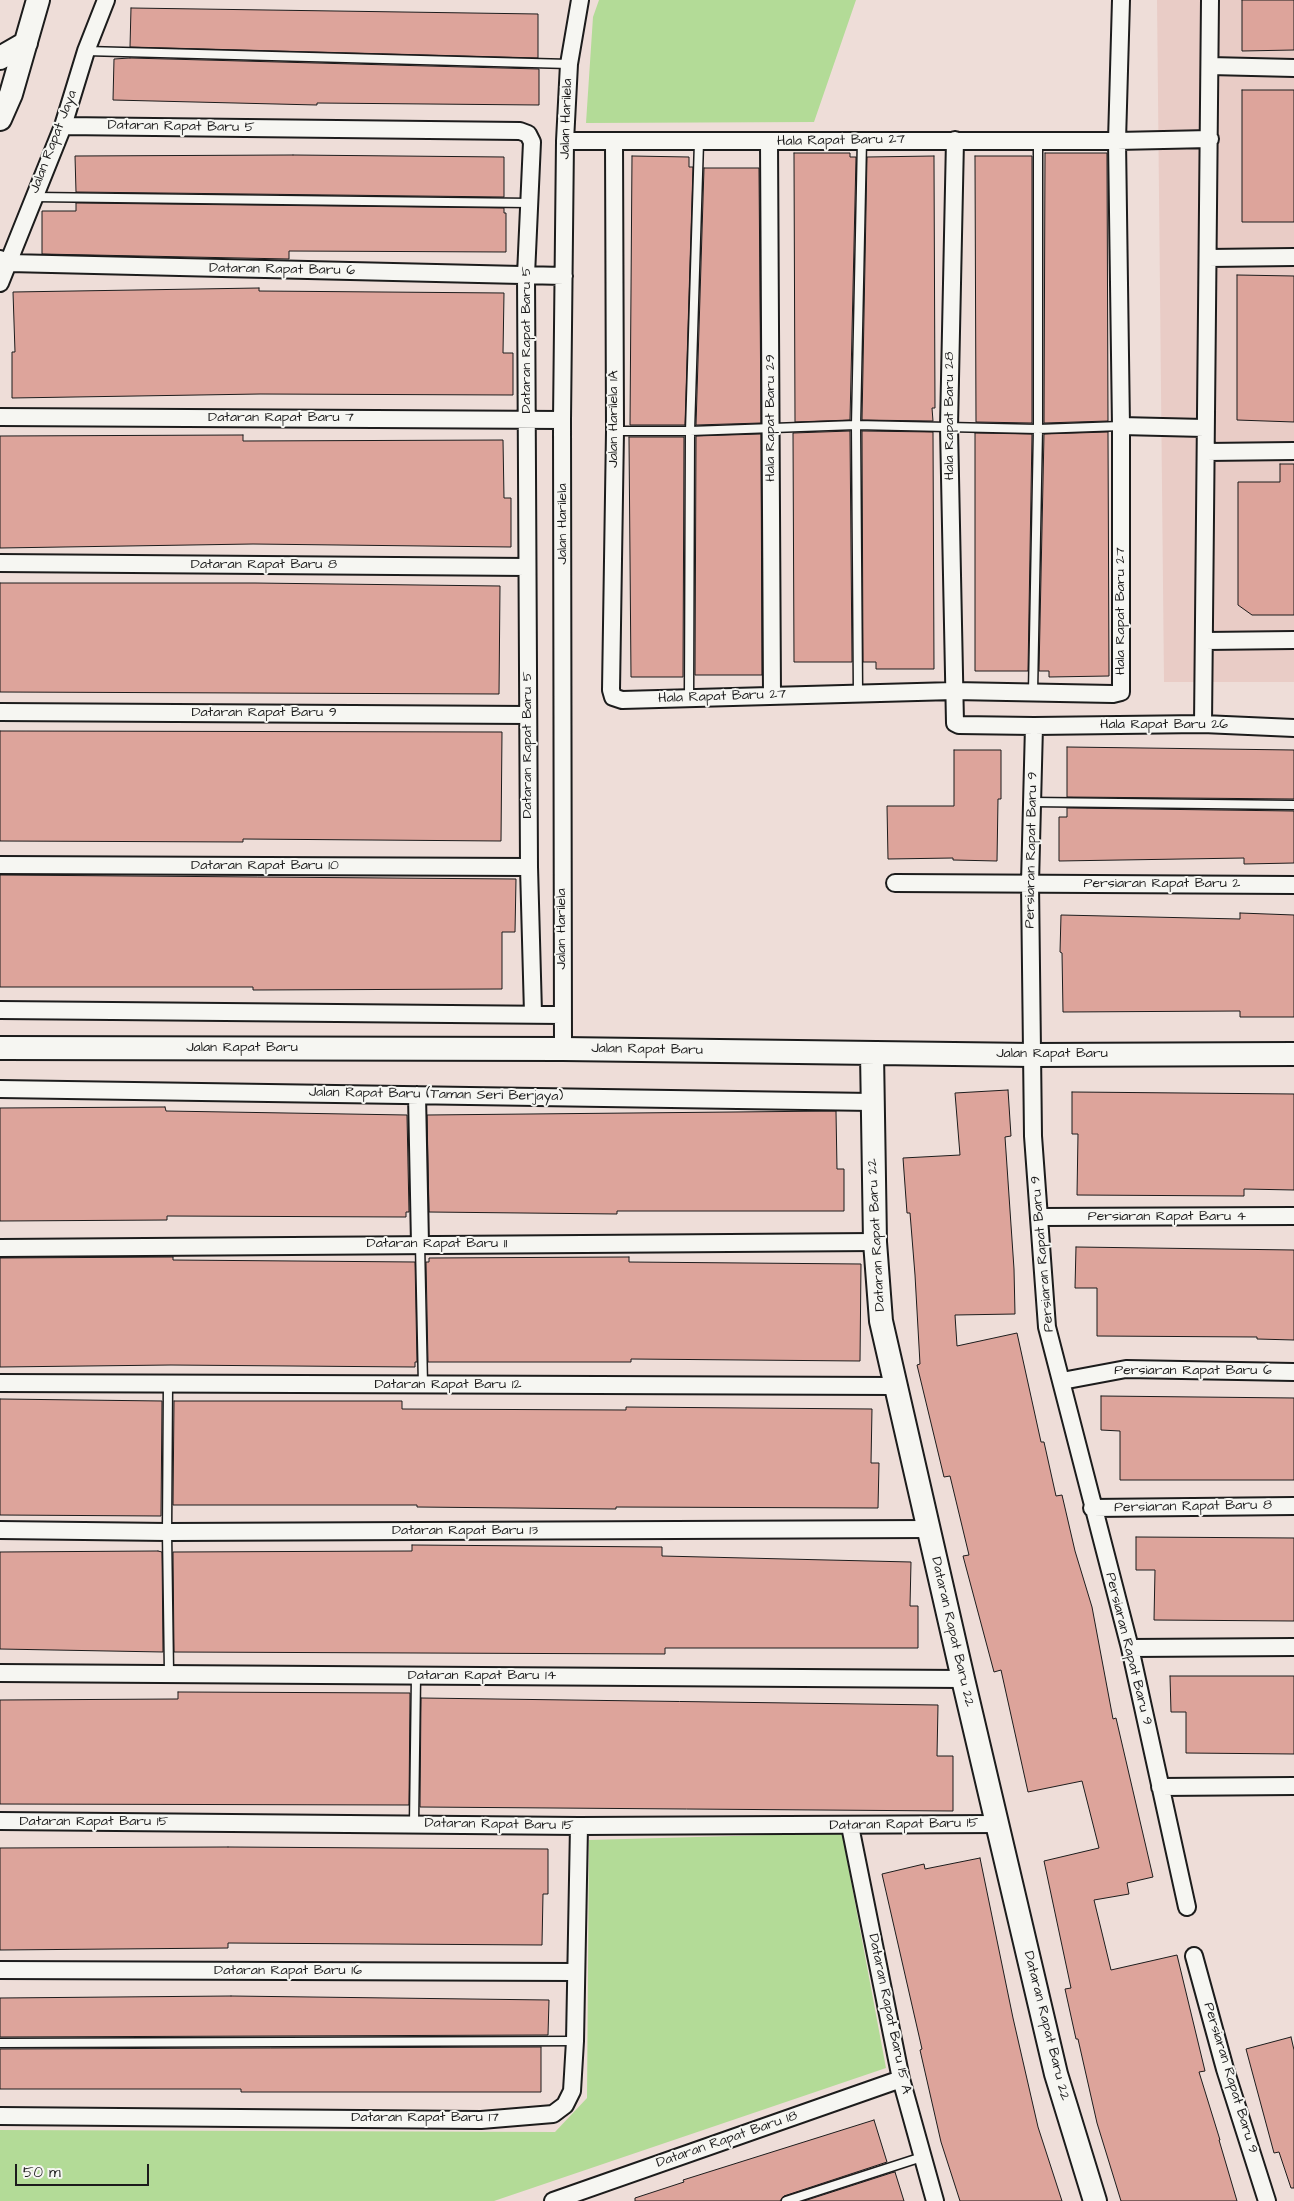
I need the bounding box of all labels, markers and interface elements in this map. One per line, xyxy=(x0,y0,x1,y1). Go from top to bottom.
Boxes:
street label: Jalan Harilela xyxy=(557,78,577,160)
street label: Jalan Rapat Jaya xyxy=(27,88,81,196)
street label: Dataran Rapat Baru 5 xyxy=(107,117,255,137)
street label: Hala Rapat Baru 27 xyxy=(777,131,905,151)
street label: Dataran Rapat Baru 6 xyxy=(209,260,355,280)
street label: Dataran Rapat Baru 5 xyxy=(519,266,535,414)
street label: Hala Rapat Baru 28 xyxy=(942,352,958,480)
street label: Hala Rapat Baru 29 xyxy=(763,354,779,482)
street label: Jalan Harilela 1A xyxy=(606,370,622,468)
street label: Dataran Rapat Baru 7 xyxy=(208,410,354,426)
street label: Jalan Harilela xyxy=(555,483,571,565)
street label: Hala Rapat Baru 27 xyxy=(1113,547,1129,675)
street label: Dataran Rapat Baru 8 xyxy=(191,557,337,573)
street label: Dataran Rapat Baru 5 xyxy=(520,671,536,819)
street label: Hala Rapat Baru 27 xyxy=(658,686,786,708)
street label: Dataran Rapat Baru 9 xyxy=(191,705,337,721)
street label: Hala Rapat Baru 26 xyxy=(1100,717,1228,733)
street label: Persiaran Rapat Baru 9 xyxy=(1022,772,1042,928)
street label: Dataran Rapat Baru 10 xyxy=(191,858,339,874)
street label: Persiaran Rapat Baru 2 xyxy=(1084,876,1240,892)
street label: Jalan Harilela xyxy=(554,888,570,970)
street label: Jalan Rapat Baru xyxy=(186,1040,298,1056)
street label: Jalan Rapat Baru xyxy=(591,1041,703,1059)
street label: Jalan Rapat Baru xyxy=(996,1046,1108,1062)
street label: Jalan Rapat Baru (Taman Seri Berjaya) xyxy=(309,1084,563,1106)
street label: Dataran Rapat Baru 22 xyxy=(865,1158,889,1312)
street label: Persiaran Rapat Baru 9 xyxy=(1028,1175,1058,1333)
street label: Persiaran Rapat Baru 4 xyxy=(1088,1209,1246,1225)
street label: Dataran Rapat Baru 11 xyxy=(367,1236,507,1252)
street label: Persiaran Rapat Baru 6 xyxy=(1114,1363,1272,1379)
street label: Dataran Rapat Baru 12 xyxy=(374,1377,522,1393)
street label: Persiaran Rapat Baru 8 xyxy=(1114,1497,1272,1517)
street label: Dataran Rapat Baru 13 xyxy=(392,1523,538,1539)
street label: Dataran Rapat Baru 22 xyxy=(927,1555,977,1709)
street label: Persiaran Rapat Baru 9 xyxy=(1101,1571,1155,1727)
street label: Dataran Rapat Baru 14 xyxy=(408,1668,556,1684)
street label: Dataran Rapat Baru 15 xyxy=(20,1814,168,1830)
street label: Dataran Rapat Baru 15 xyxy=(424,1815,574,1835)
street label: Dataran Rapat Baru 15 xyxy=(829,1815,979,1835)
street label: Dataran Rapat Baru 15 A xyxy=(864,1932,914,2096)
street label: Dataran Rapat Baru 22 xyxy=(1019,1950,1073,2102)
street label: Dataran Rapat Baru 16 xyxy=(214,1963,362,1979)
street label: Persiaran Rapat Baru 9 xyxy=(1199,2001,1261,2155)
street label: Dataran Rapat Baru 18 xyxy=(654,2108,800,2172)
street label: Dataran Rapat Baru 17 xyxy=(351,2110,499,2126)
scale bar xyxy=(18,2154,151,2186)
text: 50 m xyxy=(23,2162,61,2183)

